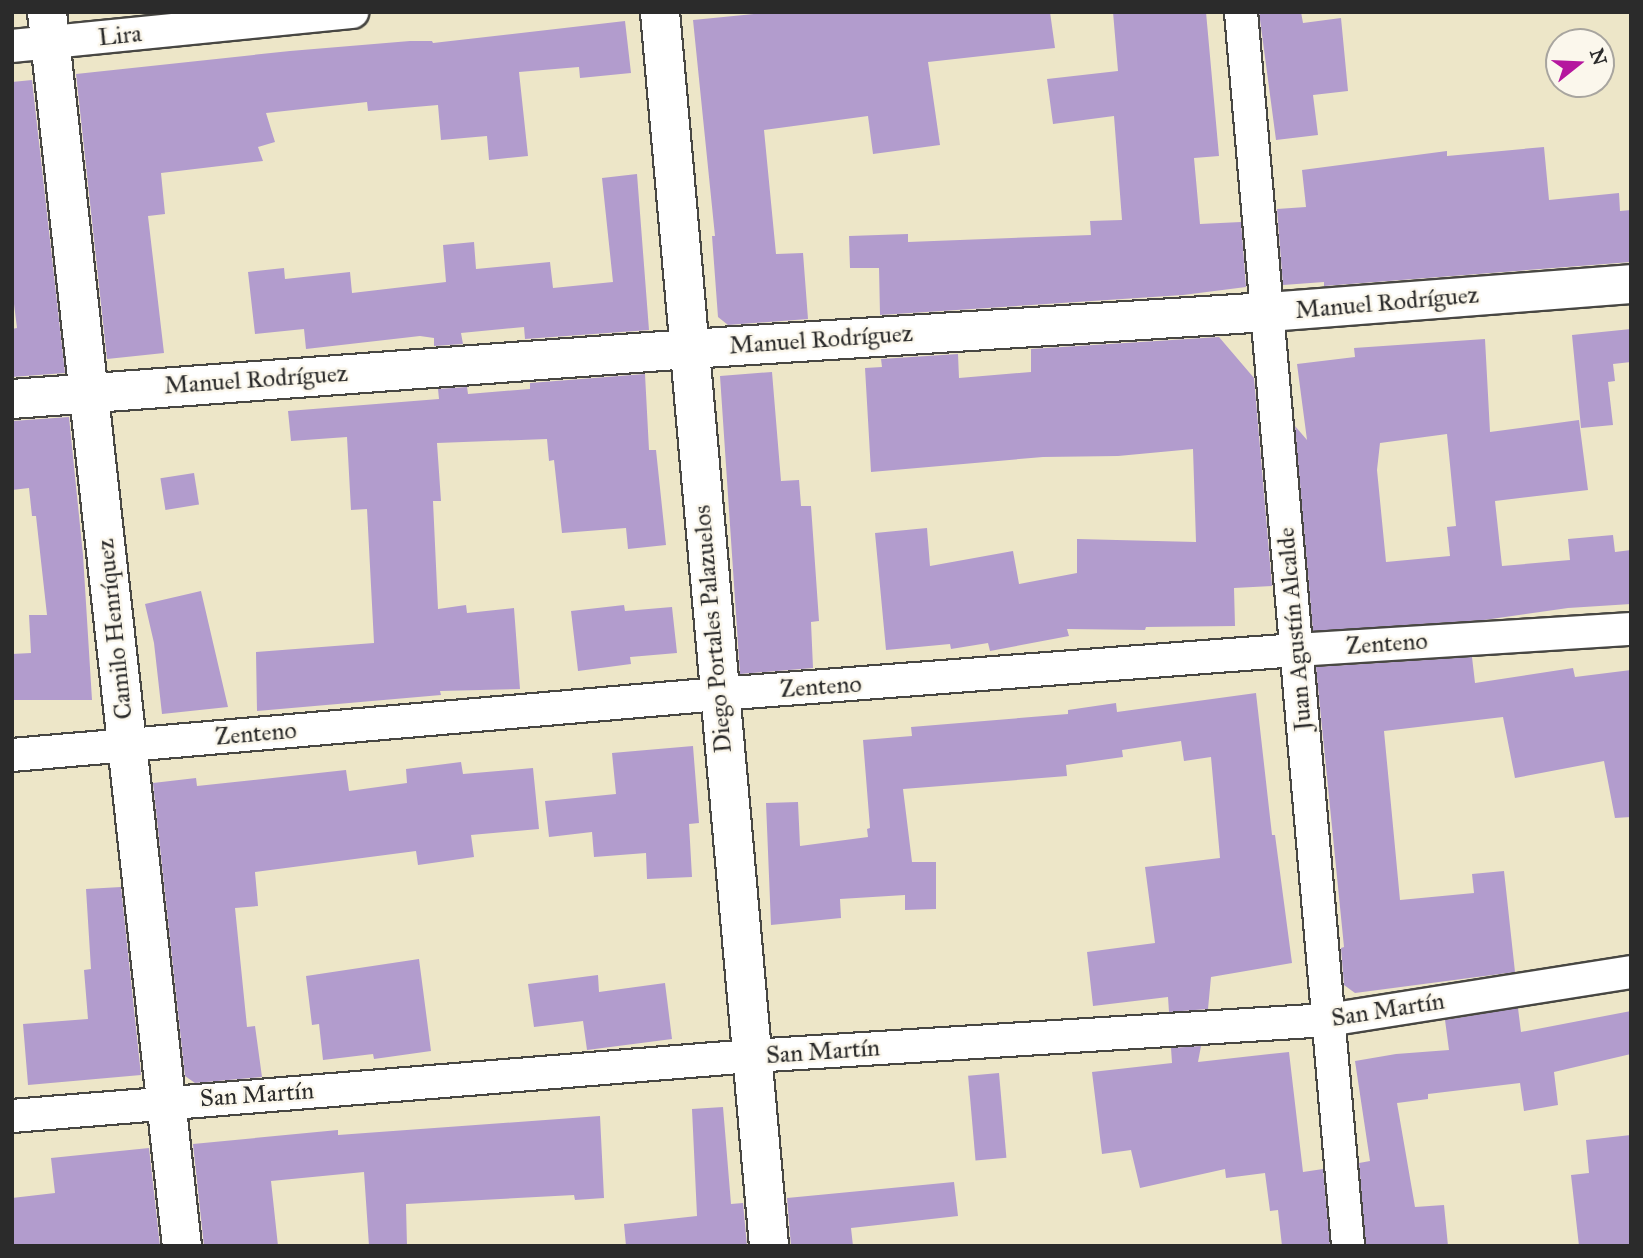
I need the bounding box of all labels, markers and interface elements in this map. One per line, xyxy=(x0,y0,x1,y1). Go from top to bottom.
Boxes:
street label: Lira xyxy=(97,19,143,53)
north arrow xyxy=(1545,28,1615,98)
text: N xyxy=(1585,46,1612,68)
street label: Manuel Rodríguez xyxy=(1294,281,1480,325)
street label: Manuel Rodríguez xyxy=(728,319,914,361)
street label: Manuel Rodríguez xyxy=(163,359,349,401)
street label: Diego Portales Palazuelos xyxy=(688,504,738,754)
street label: Juan Agustín Alcalde xyxy=(1272,526,1318,732)
street label: Camilo Henríquez xyxy=(91,537,139,721)
street label: Zenteno xyxy=(1345,627,1429,661)
street label: Zenteno xyxy=(779,670,863,704)
street label: Zenteno xyxy=(214,716,298,752)
street label: San Martín xyxy=(1329,987,1447,1033)
street label: San Martín xyxy=(765,1034,881,1070)
street label: San Martín xyxy=(199,1077,315,1113)

